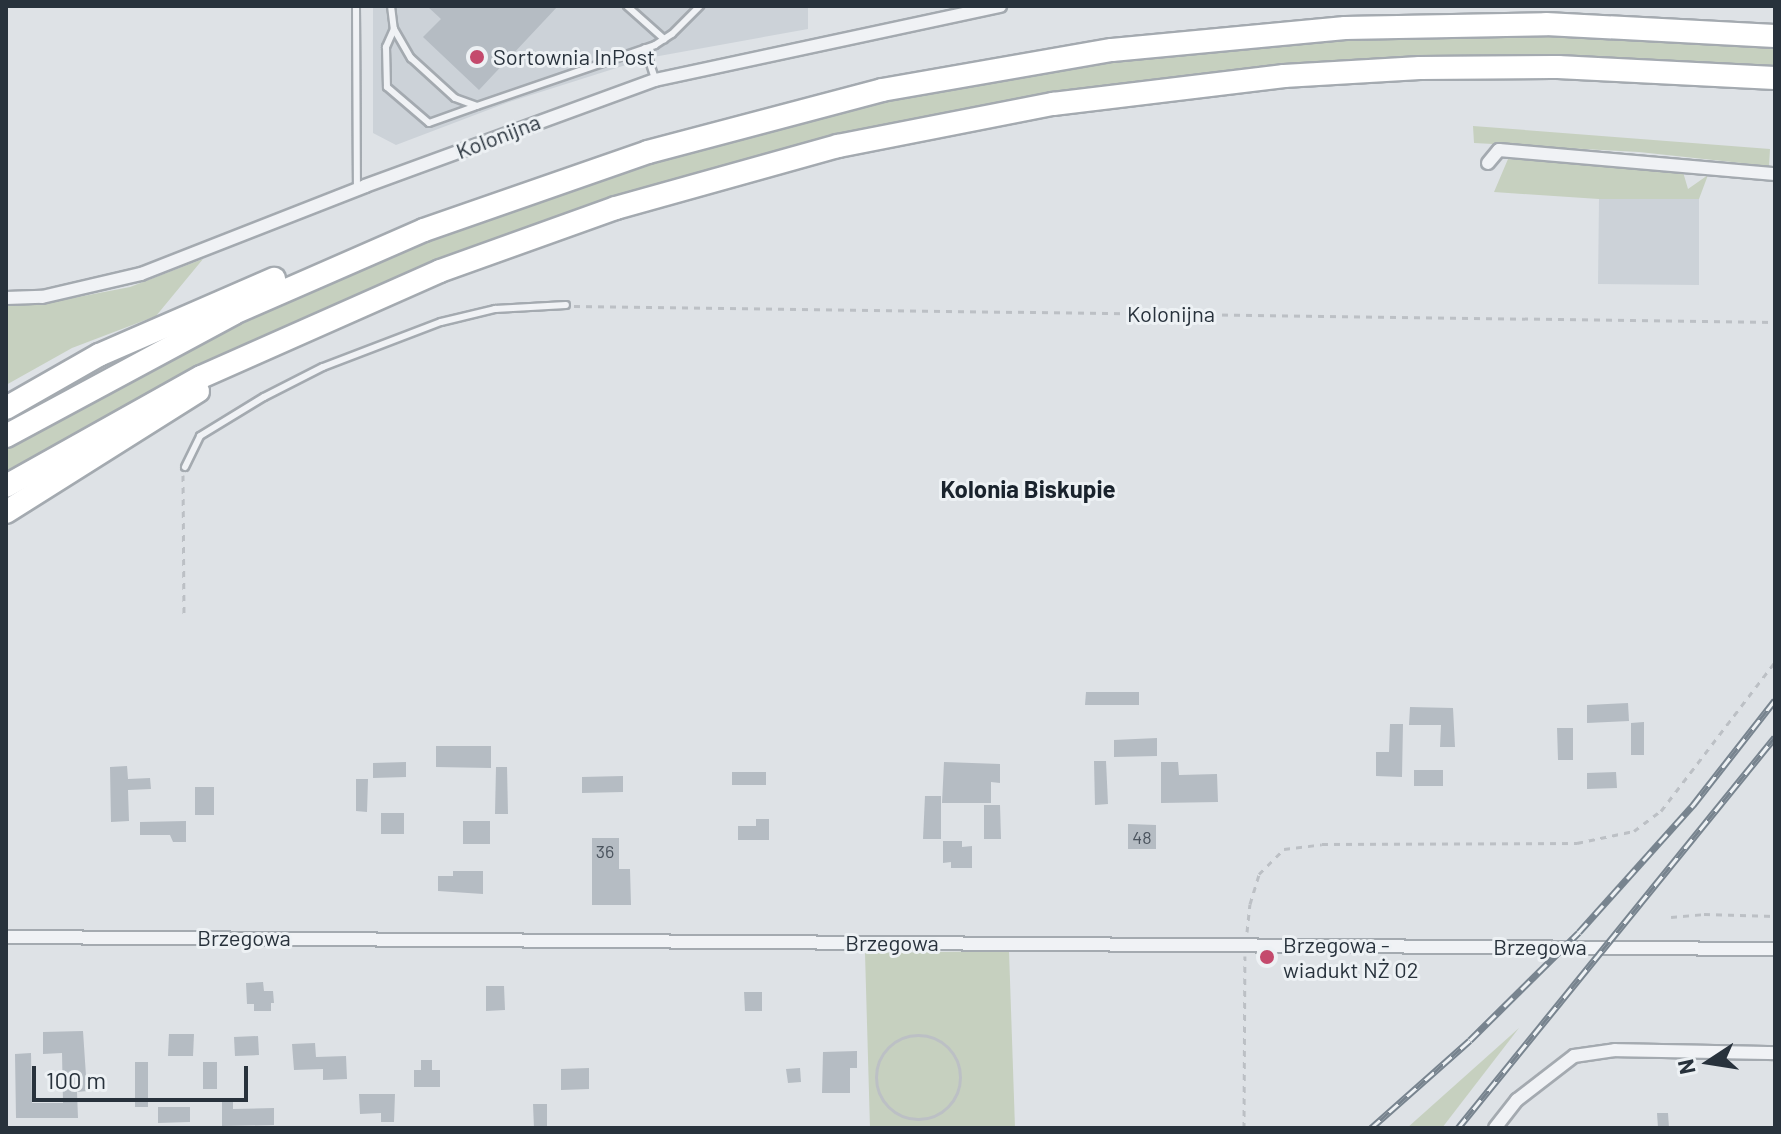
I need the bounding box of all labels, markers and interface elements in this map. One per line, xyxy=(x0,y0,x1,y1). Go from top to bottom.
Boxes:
place label: Sortownia InPost xyxy=(493,44,655,70)
marker: Sortownia InPost xyxy=(468,48,486,66)
street label: Kolonijna xyxy=(452,108,544,164)
street label: Kolonijna xyxy=(1127,301,1215,327)
district label: Kolonia Biskupie xyxy=(940,475,1116,503)
house number: 48 xyxy=(1132,826,1152,848)
house number: 36 xyxy=(596,840,614,862)
street label: Brzegowa xyxy=(197,925,291,951)
street label: Brzegowa xyxy=(845,930,939,956)
place label: Brzegowa - wiadukt NŻ 02 xyxy=(1283,931,1419,982)
street label: Brzegowa xyxy=(1493,934,1587,960)
marker: Brzegowa - wiadukt NŻ 02 xyxy=(1258,948,1276,966)
north arrow xyxy=(1669,1022,1749,1102)
scale bar xyxy=(36,1050,252,1100)
text: N xyxy=(1671,1057,1700,1077)
text: 100 m xyxy=(46,1065,106,1094)

